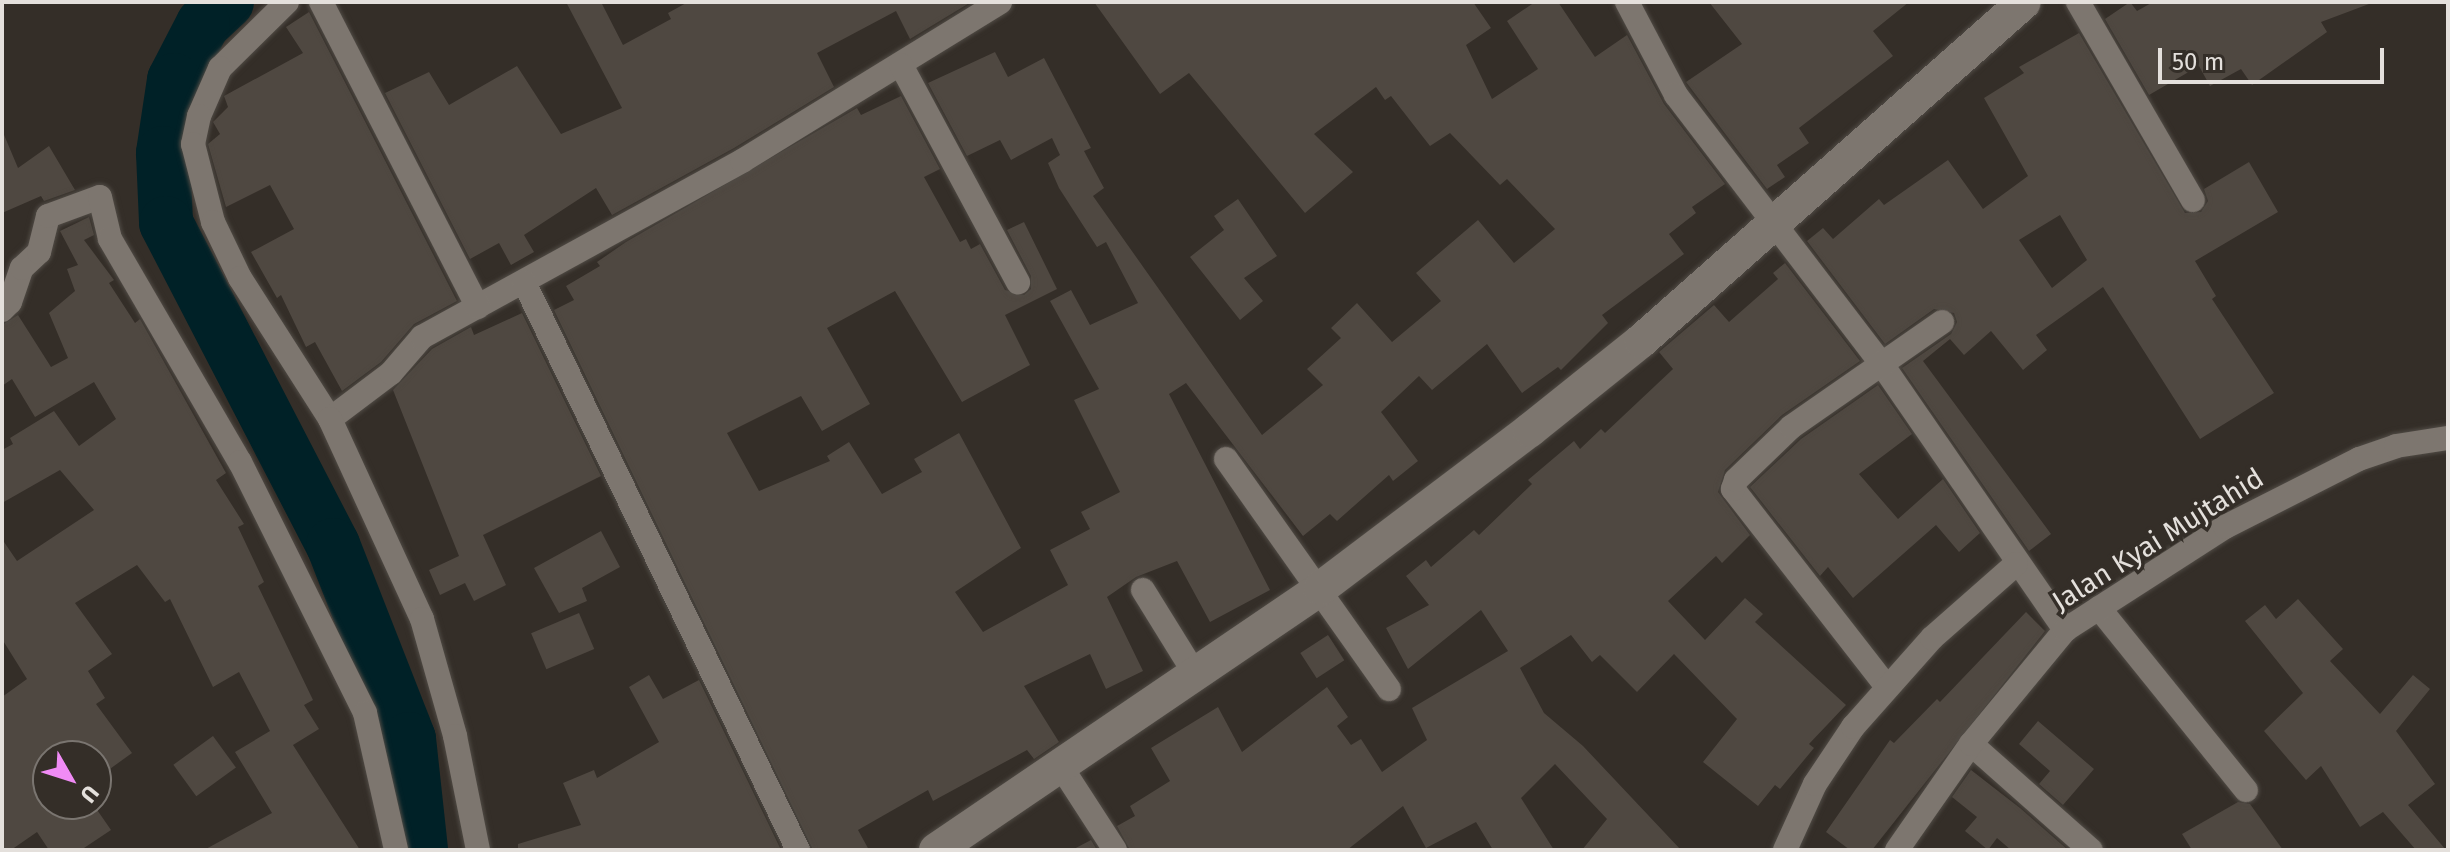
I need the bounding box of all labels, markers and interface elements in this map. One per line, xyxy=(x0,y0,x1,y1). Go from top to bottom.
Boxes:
scale bar xyxy=(2162,32,2388,82)
text: 50 m xyxy=(2172,48,2224,76)
street label: Jalan Kyai Mujtahid xyxy=(2046,461,2270,619)
north arrow xyxy=(32,740,112,820)
text: U xyxy=(74,780,104,808)

